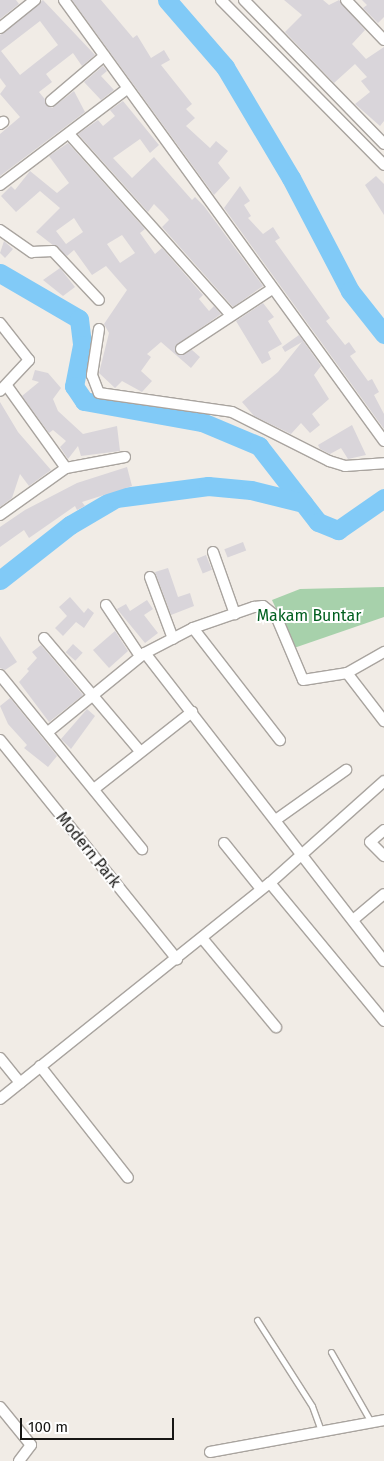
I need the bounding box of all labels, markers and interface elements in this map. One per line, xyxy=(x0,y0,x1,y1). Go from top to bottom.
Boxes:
park label: Makam Buntar xyxy=(257,606,361,626)
street label: Modern Park xyxy=(52,808,124,892)
scale bar xyxy=(22,1408,176,1440)
text: 100 m xyxy=(28,1418,68,1436)

